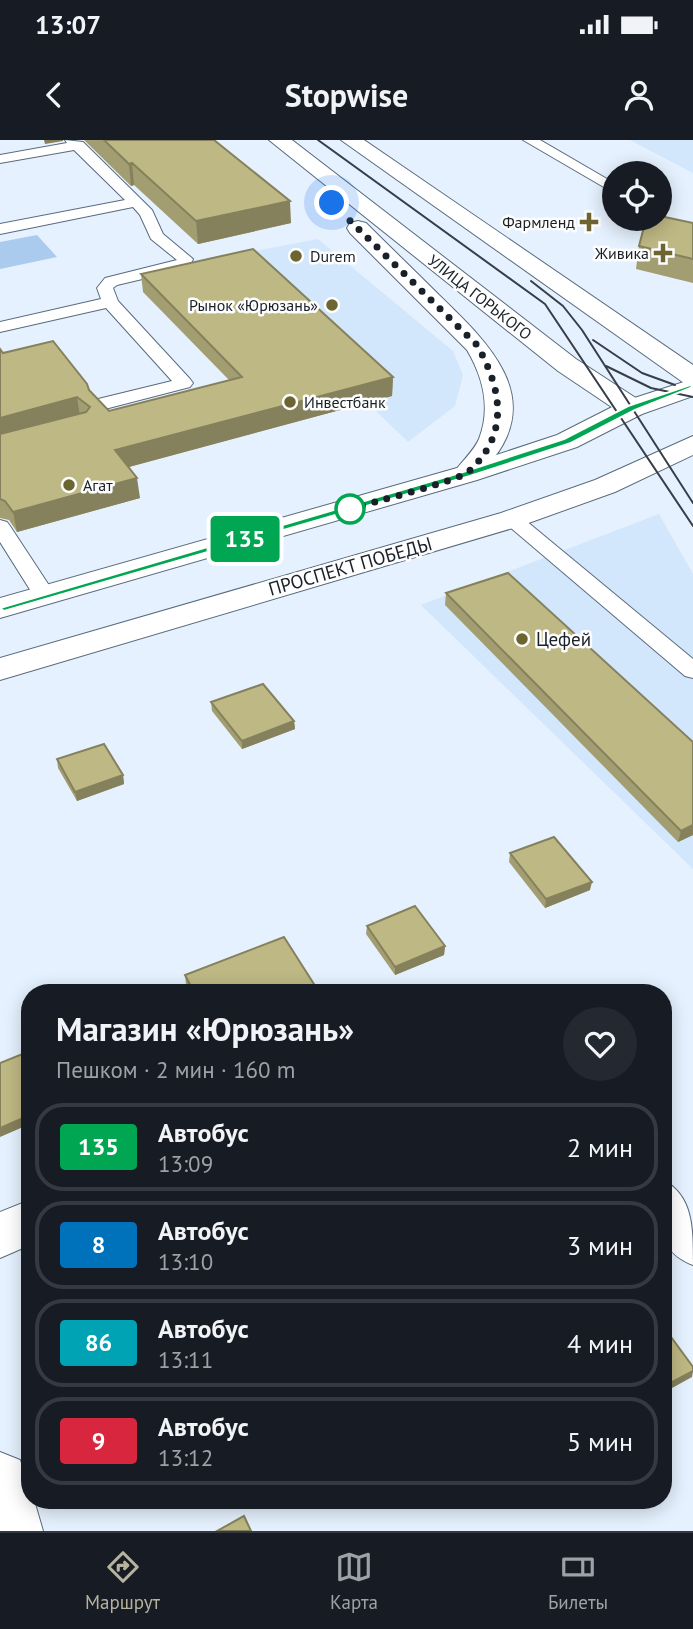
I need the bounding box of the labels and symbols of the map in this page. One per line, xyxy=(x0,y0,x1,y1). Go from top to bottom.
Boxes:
your location xyxy=(314,185,349,220)
place label: Фармленд xyxy=(502,212,575,232)
marker: Фармленд xyxy=(581,214,597,230)
place label: Живика xyxy=(594,243,649,263)
marker: Живика xyxy=(655,245,671,261)
place label: Durem xyxy=(310,246,356,266)
marker: Durem xyxy=(288,248,304,264)
street label: УЛИЦА ГОРЬКОГО xyxy=(424,250,536,344)
place label: Рынок «Юрюзань» xyxy=(189,295,318,315)
marker: Рынок «Юрюзань» xyxy=(324,297,340,313)
place label: Инвестбанк xyxy=(304,392,386,412)
marker: Инвестбанк xyxy=(282,394,298,410)
place label: Агат xyxy=(83,475,113,495)
marker: Агат xyxy=(61,477,77,493)
unlabelled marker xyxy=(335,494,365,524)
line badge: 135 xyxy=(205,516,285,562)
street label: ПРОСПЕКТ ПОБЕДЫ xyxy=(265,531,435,601)
place label: Цефей xyxy=(536,627,591,651)
marker: Цефей xyxy=(514,631,530,647)

